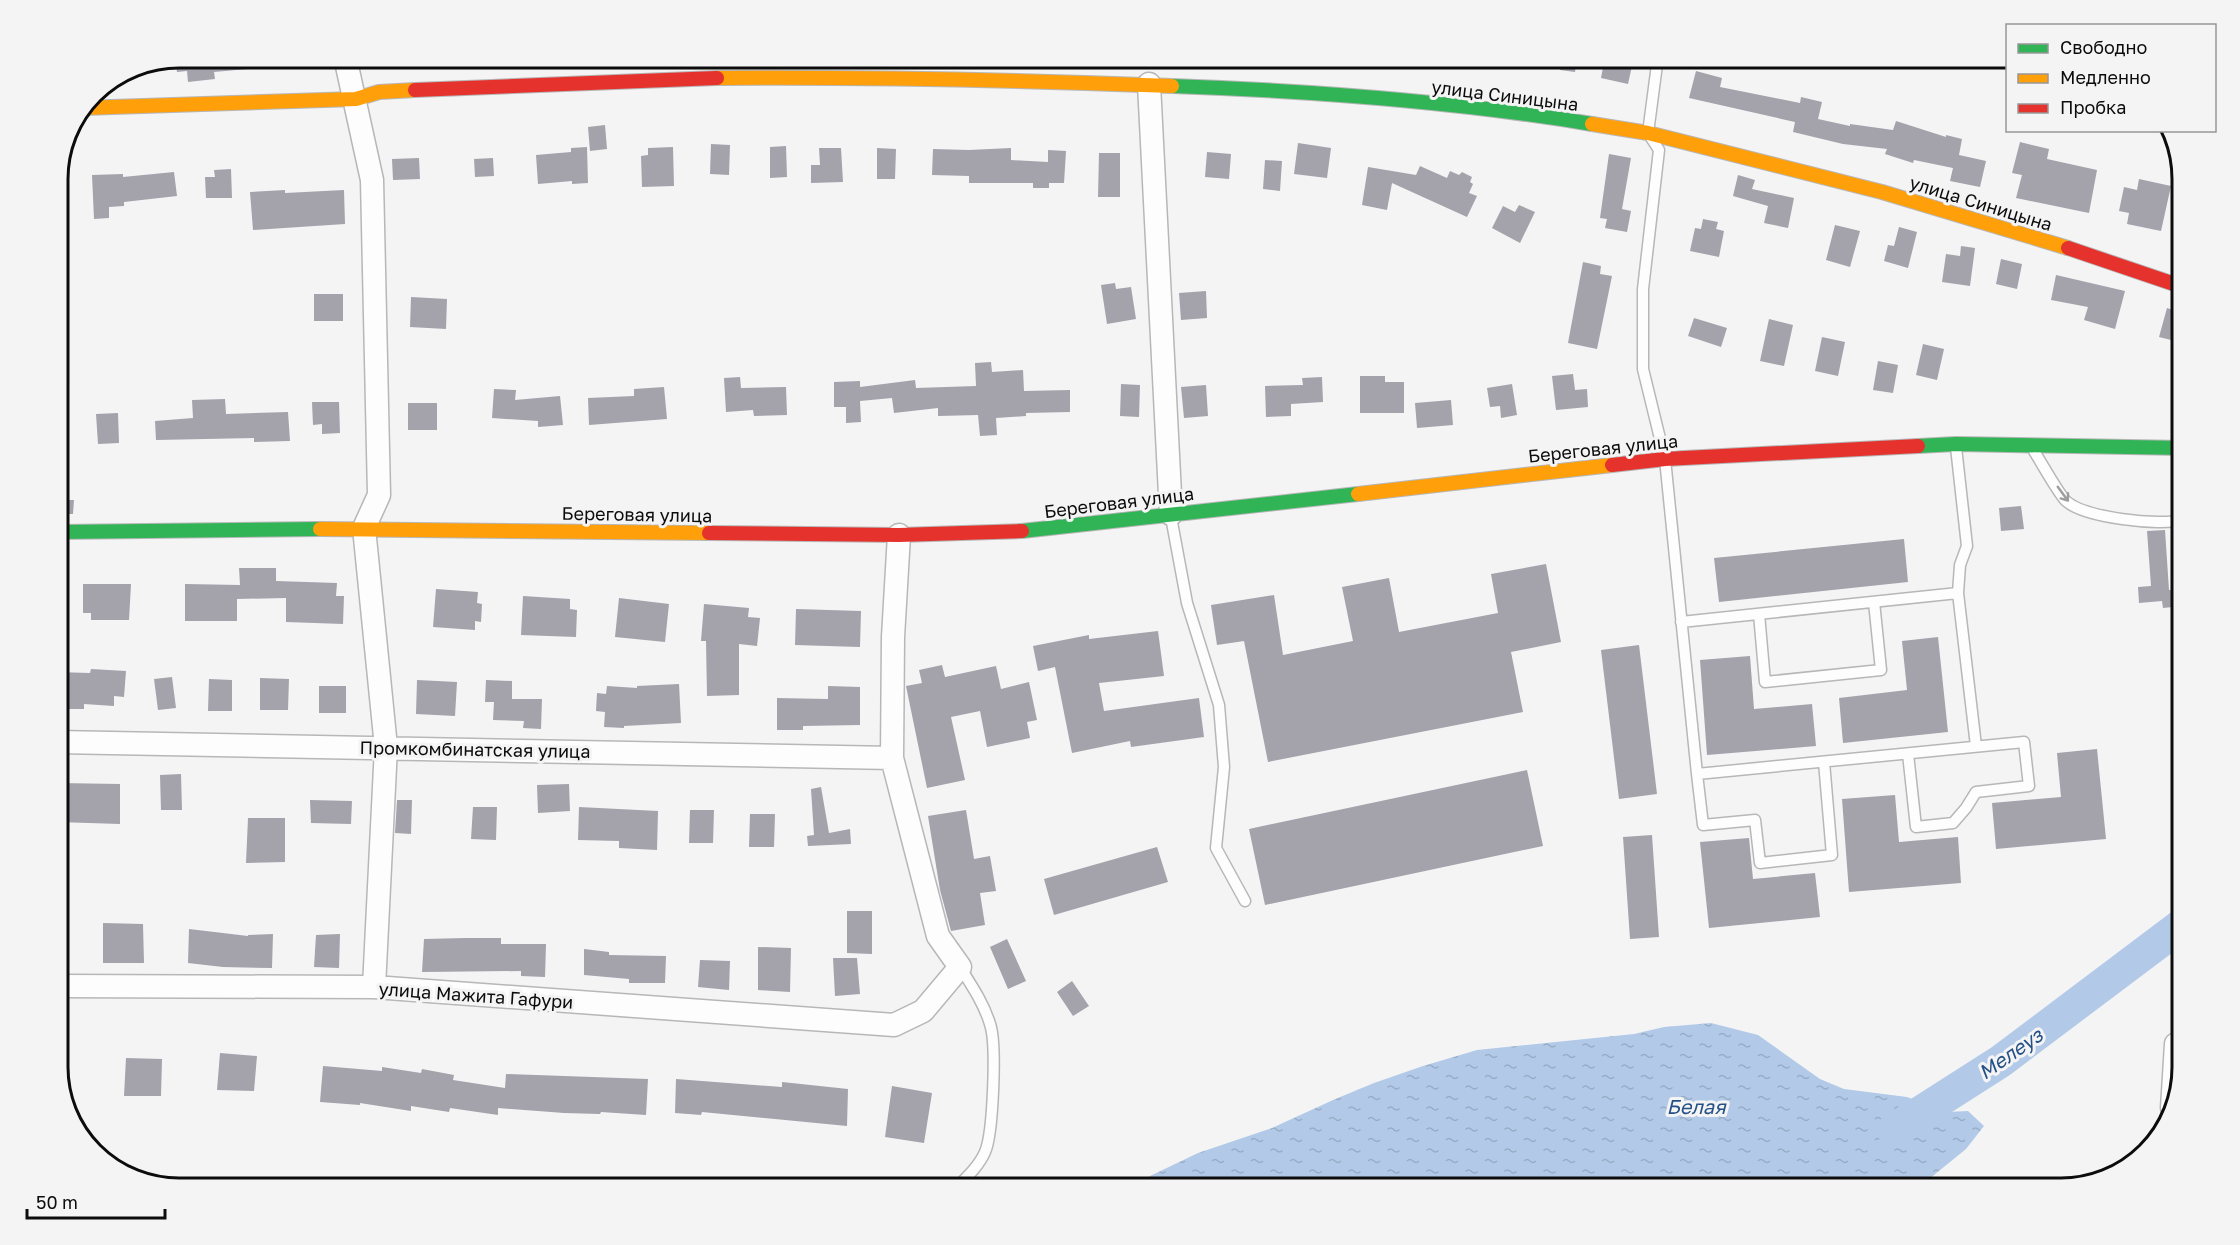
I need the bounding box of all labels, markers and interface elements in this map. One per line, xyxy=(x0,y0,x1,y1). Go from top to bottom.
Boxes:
legend xyxy=(2006,24,2216,132)
text: Свободно xyxy=(2060,36,2147,58)
text: Медленно xyxy=(2060,66,2151,88)
street label: улица Синицына xyxy=(1430,75,1580,115)
text: Пробка xyxy=(2060,96,2126,118)
street label: улица Синицына xyxy=(1907,171,2055,235)
street label: Береговая улица xyxy=(1527,429,1679,467)
street label: Береговая улица xyxy=(1043,482,1195,522)
one-way arrow xyxy=(2056,486,2069,502)
street label: Береговая улица xyxy=(561,502,713,526)
street label: Промкомбинатская улица xyxy=(359,736,591,762)
street label: улица Мажита Гафури xyxy=(378,977,574,1013)
water label: Мелеуз xyxy=(1973,1021,2048,1085)
water label: Белая xyxy=(1666,1094,1727,1118)
scale bar xyxy=(27,1182,165,1220)
text: 50 m xyxy=(36,1191,78,1213)

